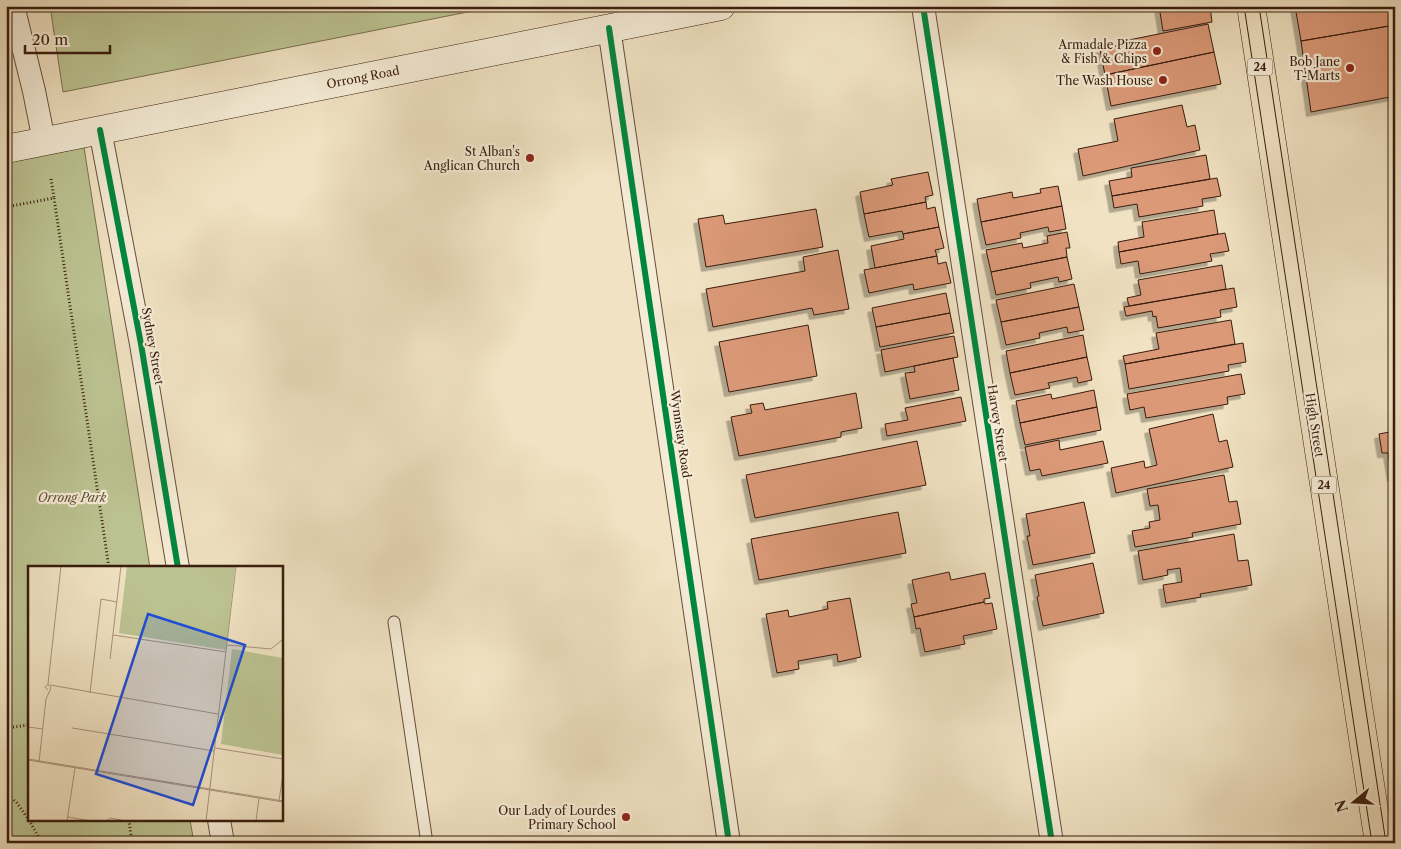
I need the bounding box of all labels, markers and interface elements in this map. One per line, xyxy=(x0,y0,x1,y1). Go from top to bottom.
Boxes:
scale bar xyxy=(25,22,110,54)
text: 20 m xyxy=(32,30,68,49)
place label: Armadale Pizza & Fish & Chips xyxy=(1057,37,1148,66)
marker: Armadale Pizza & Fish & Chips xyxy=(1151,45,1163,57)
place label: Bob Jane T-Marts xyxy=(1289,54,1340,83)
road number: 24 xyxy=(1248,58,1272,76)
street label: Orrong Road xyxy=(325,62,401,91)
marker: Bob Jane T-Marts xyxy=(1344,62,1356,74)
place label: The Wash House xyxy=(1056,73,1153,88)
marker: The Wash House xyxy=(1157,74,1169,86)
place label: St Alban's Anglican Church xyxy=(423,144,520,173)
marker: St Alban's Anglican Church xyxy=(524,152,536,164)
street label: Sydney Street xyxy=(139,306,167,387)
street label: Harvey Street xyxy=(985,383,1012,463)
street label: Wynnstay Road xyxy=(667,388,695,480)
street label: High Street xyxy=(1303,392,1328,459)
road number: 24 xyxy=(1312,476,1336,494)
park label: Orrong Park xyxy=(38,490,107,505)
inset map xyxy=(28,566,282,822)
north arrow xyxy=(1328,776,1378,826)
text: N xyxy=(1331,797,1352,815)
place label: Our Lady of Lourdes Primary School xyxy=(498,803,616,832)
marker: Our Lady of Lourdes Primary School xyxy=(620,811,632,823)

